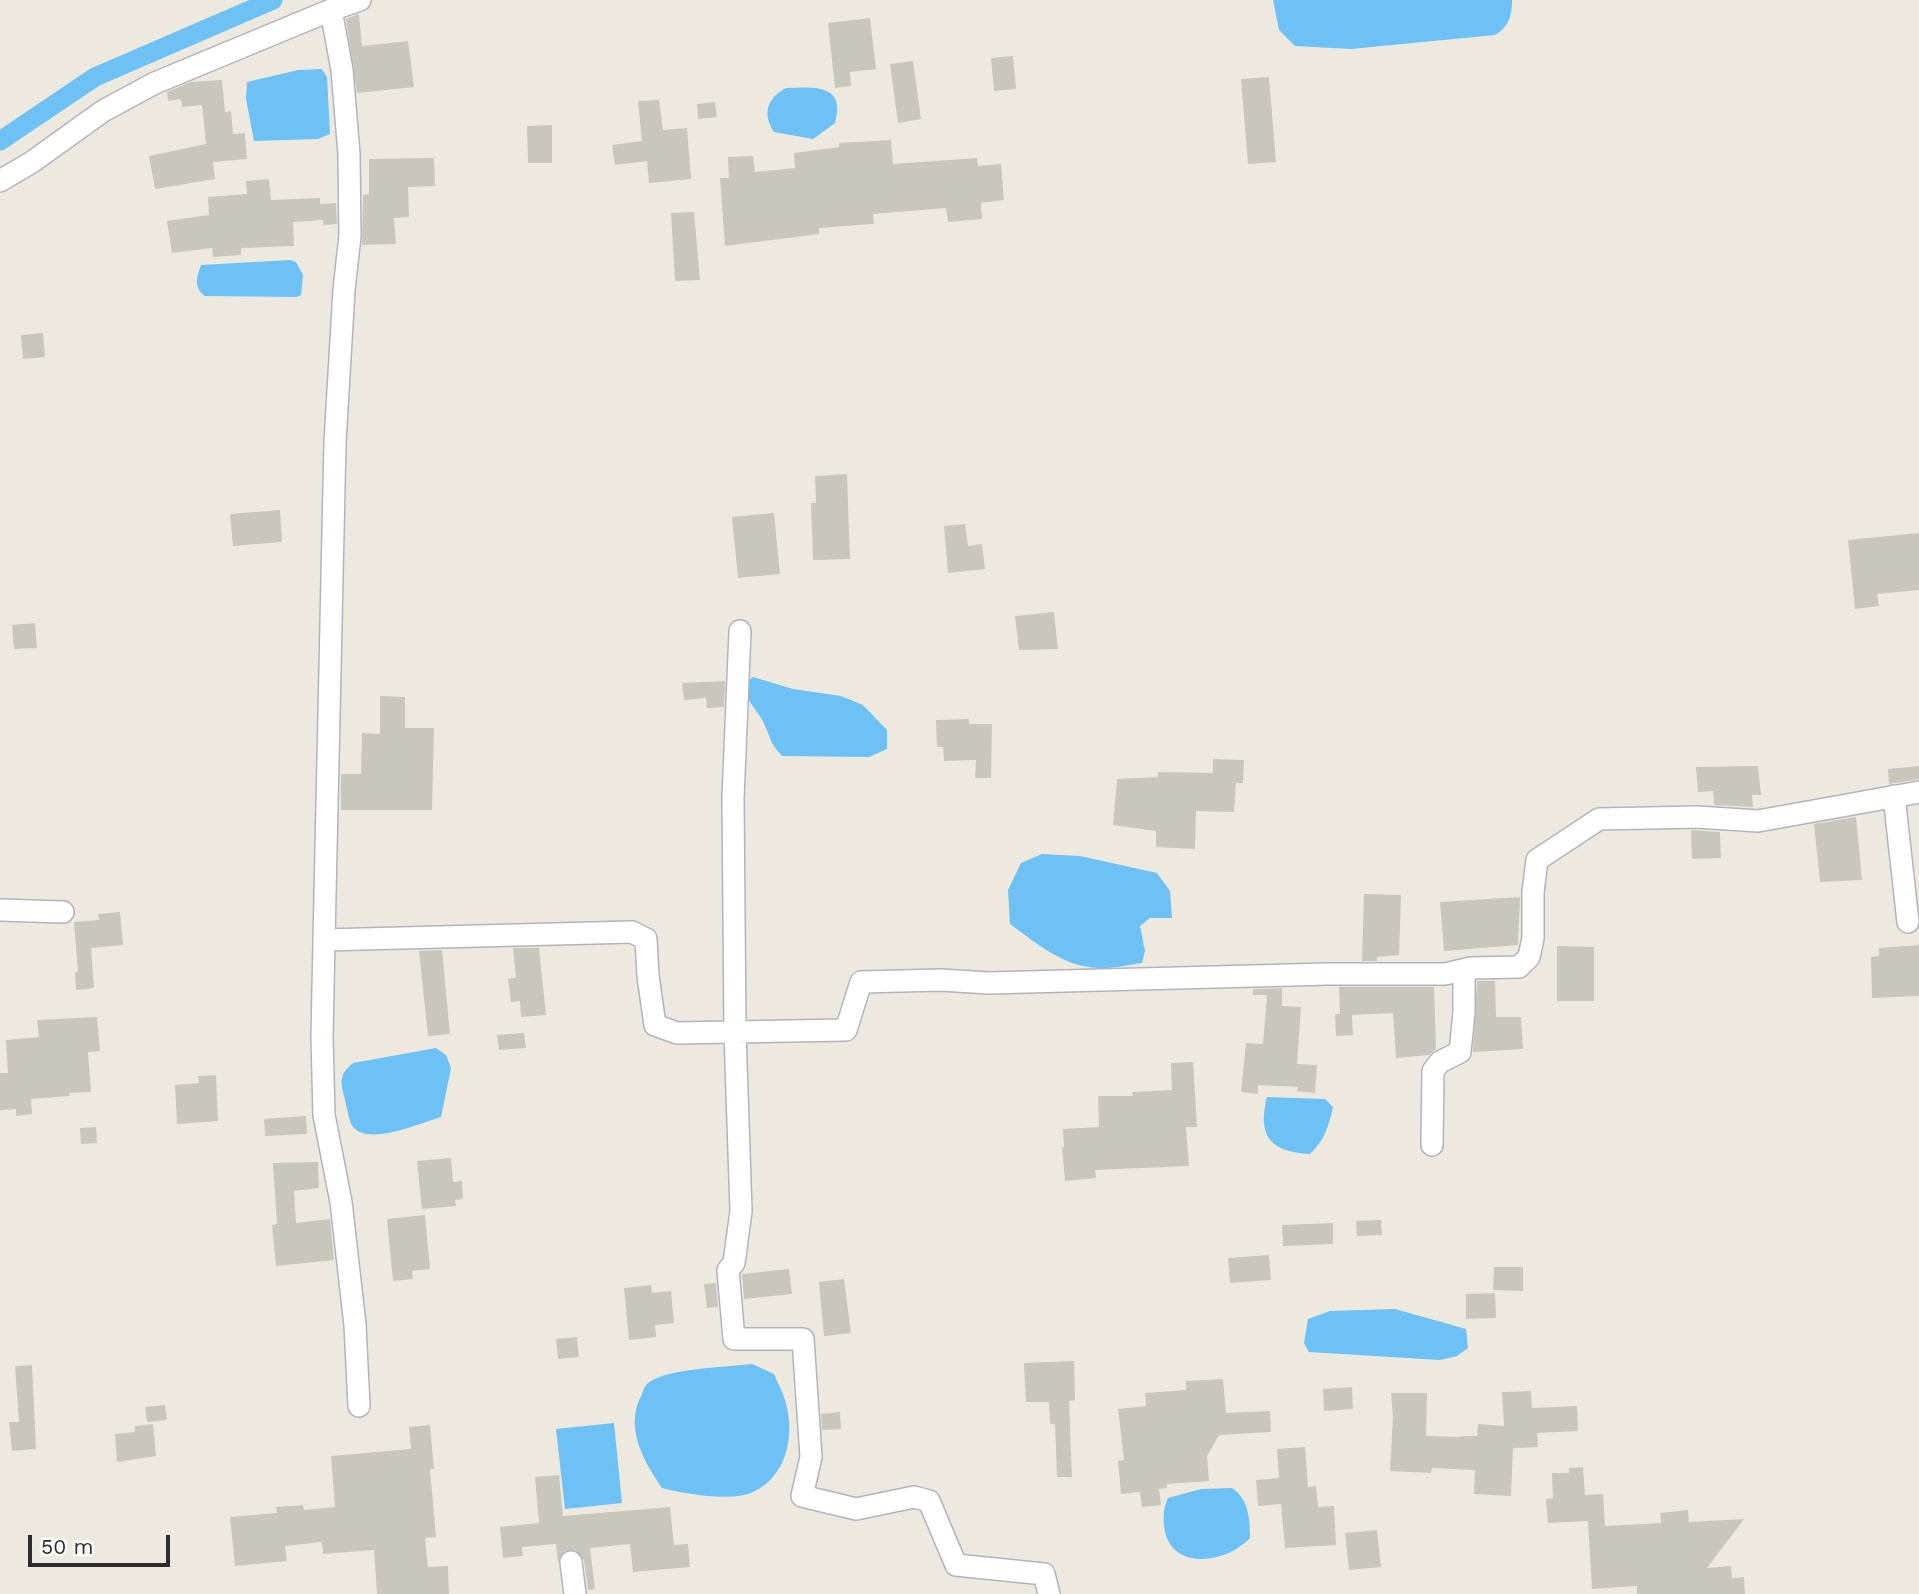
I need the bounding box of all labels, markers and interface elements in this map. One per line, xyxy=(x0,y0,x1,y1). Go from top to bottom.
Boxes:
scale bar xyxy=(32,1520,173,1564)
text: 50 m xyxy=(41,1534,93,1559)

